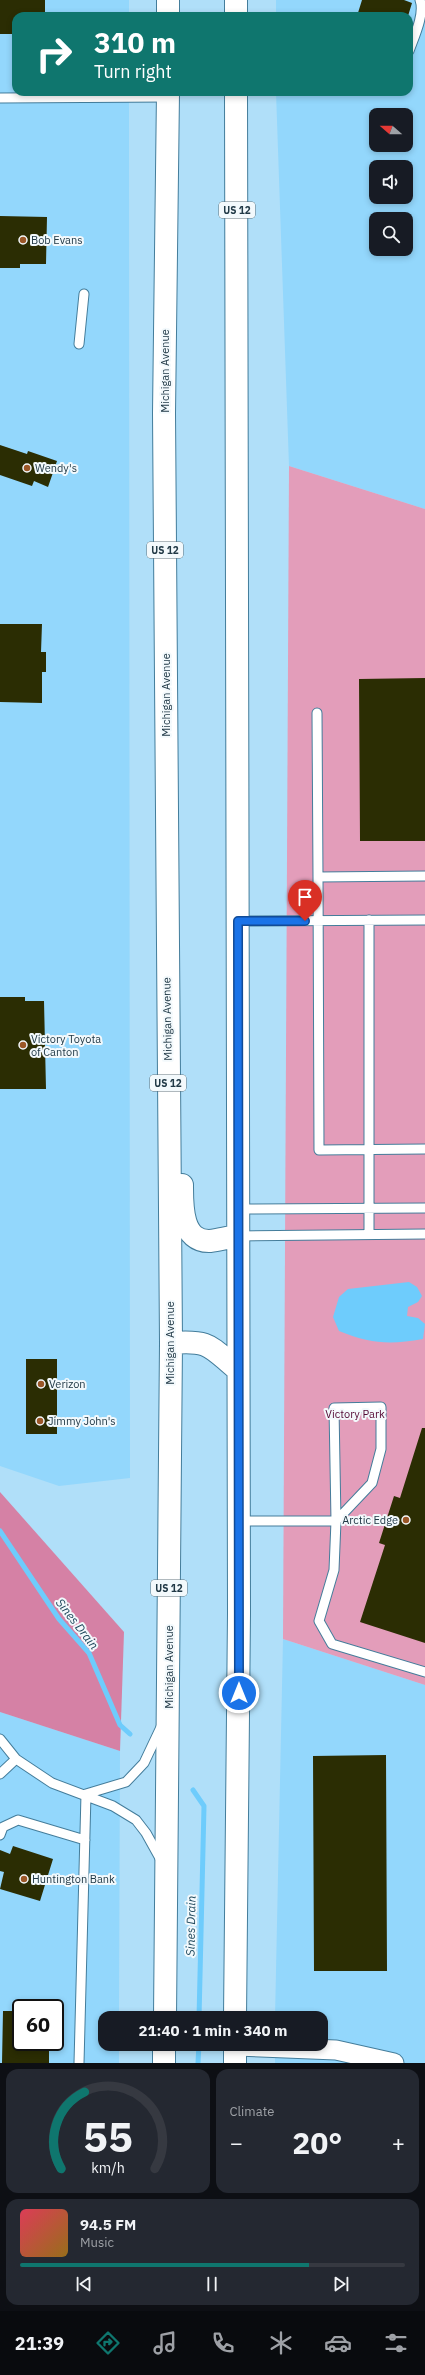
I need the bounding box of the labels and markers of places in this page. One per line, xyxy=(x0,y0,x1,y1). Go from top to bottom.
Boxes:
place label: Bob Evans xyxy=(31,233,83,247)
marker: Bob Evans xyxy=(18,235,28,245)
place label: Wendy's xyxy=(35,461,77,475)
marker: Wendy's xyxy=(22,463,32,473)
pin xyxy=(288,880,322,921)
place label: Victory Toyota of Canton xyxy=(31,1032,101,1059)
marker: Victory Toyota of Canton xyxy=(18,1040,28,1050)
place label: Verizon xyxy=(49,1377,86,1391)
marker: Verizon xyxy=(36,1379,46,1389)
place label: Jimmy John's xyxy=(48,1414,116,1428)
marker: Jimmy John's xyxy=(35,1416,45,1426)
place label: Arctic Edge xyxy=(342,1513,398,1527)
marker: Arctic Edge xyxy=(401,1515,411,1525)
place label: Huntington Bank xyxy=(32,1872,115,1886)
marker: Huntington Bank xyxy=(19,1874,29,1884)

